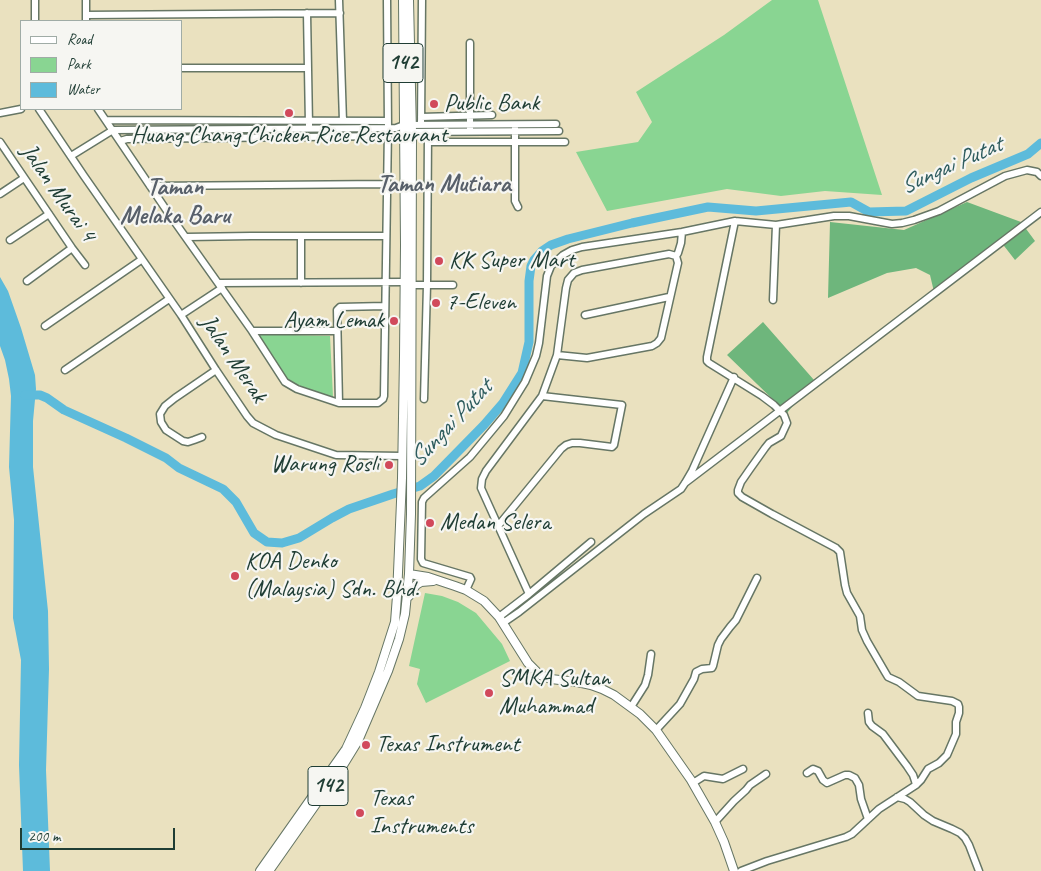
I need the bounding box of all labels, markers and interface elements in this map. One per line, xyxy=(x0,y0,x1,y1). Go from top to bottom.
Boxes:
legend xyxy=(20,20,182,110)
text: Road xyxy=(67,30,92,49)
road number: 142 xyxy=(383,44,423,82)
text: Park xyxy=(67,55,91,74)
text: Water xyxy=(67,80,100,99)
place label: Public Bank xyxy=(444,90,539,118)
marker: Public Bank xyxy=(428,98,440,110)
marker: Huang Chang Chicken Rice Restaurant xyxy=(283,107,295,119)
place label: Huang Chang Chicken Rice Restaurant xyxy=(131,122,447,150)
water label: Sungai Putat xyxy=(895,130,1007,202)
street label: Jalan Murai 4 xyxy=(14,138,102,248)
district label: Taman Mutiara xyxy=(377,169,511,199)
district label: Taman Melaka Baru xyxy=(120,172,230,231)
place label: KK Super Mart xyxy=(449,247,574,275)
marker: KK Super Mart xyxy=(433,255,445,267)
place label: 7-Eleven xyxy=(446,289,516,317)
marker: 7-Eleven xyxy=(430,297,442,309)
place label: Ayam Lemak xyxy=(283,307,384,335)
street label: Jalan Merak xyxy=(193,310,273,408)
marker: Ayam Lemak xyxy=(388,315,400,327)
water label: Sungai Putat xyxy=(403,374,499,474)
place label: Warung Rosli xyxy=(271,451,379,479)
marker: Warung Rosli xyxy=(383,459,395,471)
place label: Medan Selera xyxy=(440,509,550,537)
marker: Medan Selera xyxy=(424,517,436,529)
place label: KOA Denko (Malaysia) Sdn. Bhd. xyxy=(245,548,419,604)
marker: KOA Denko (Malaysia) Sdn. Bhd. xyxy=(229,570,241,582)
place label: SMKA Sultan Muhammad xyxy=(499,665,610,721)
marker: SMKA Sultan Muhammad xyxy=(483,687,495,699)
place label: Texas Instrument xyxy=(376,731,520,759)
marker: Texas Instrument xyxy=(360,739,372,751)
road number: 142 xyxy=(308,766,348,806)
place label: Texas Instruments xyxy=(370,785,473,841)
marker: Texas Instruments xyxy=(354,807,366,819)
scale bar xyxy=(22,818,178,850)
text: 200 m xyxy=(28,827,60,846)

